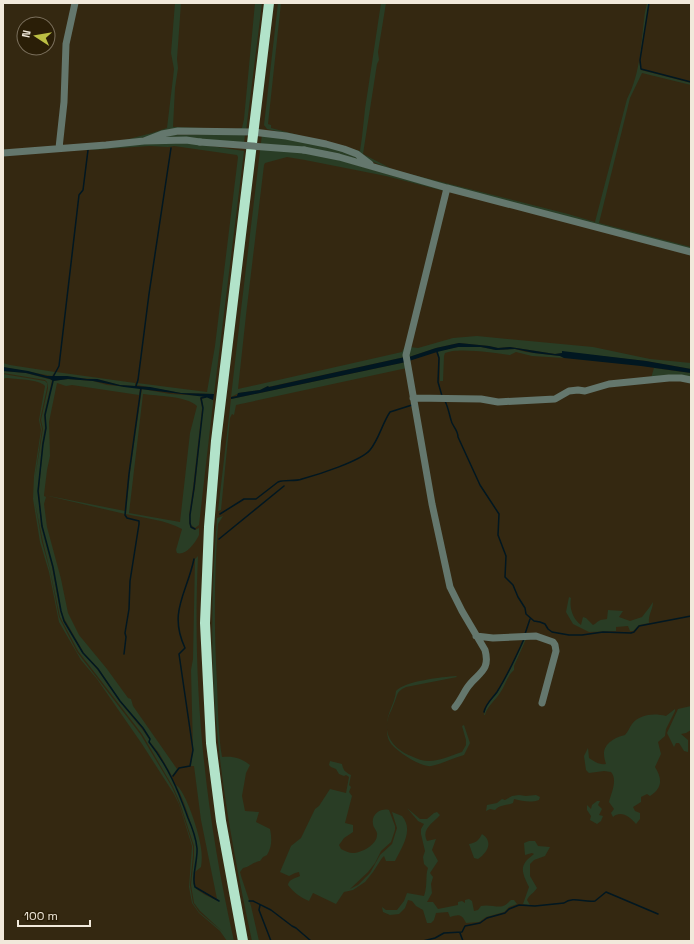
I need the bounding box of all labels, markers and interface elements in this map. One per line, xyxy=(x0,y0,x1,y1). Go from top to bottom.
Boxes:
north arrow xyxy=(16,16,56,56)
text: N xyxy=(19,29,34,39)
scale bar xyxy=(18,902,90,928)
text: 100 m xyxy=(24,908,58,924)

